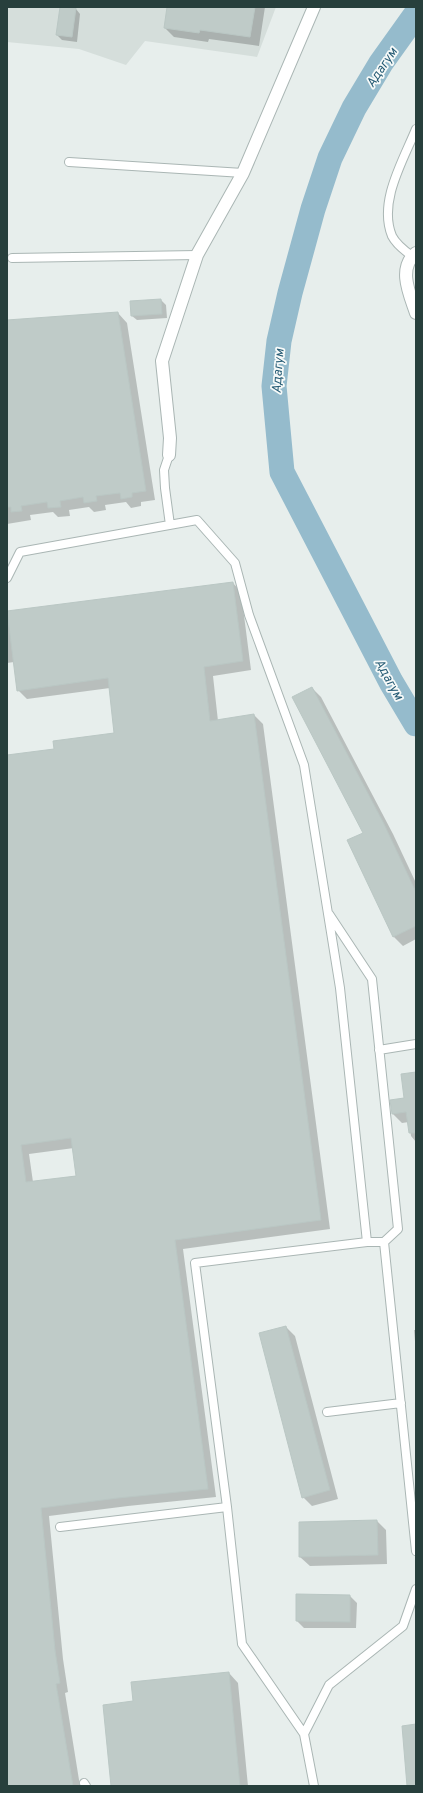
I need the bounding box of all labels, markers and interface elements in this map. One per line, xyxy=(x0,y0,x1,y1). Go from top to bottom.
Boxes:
water label: Адагум xyxy=(364,45,402,91)
water label: Адагум xyxy=(269,348,289,394)
water label: Адагум xyxy=(370,657,406,704)

